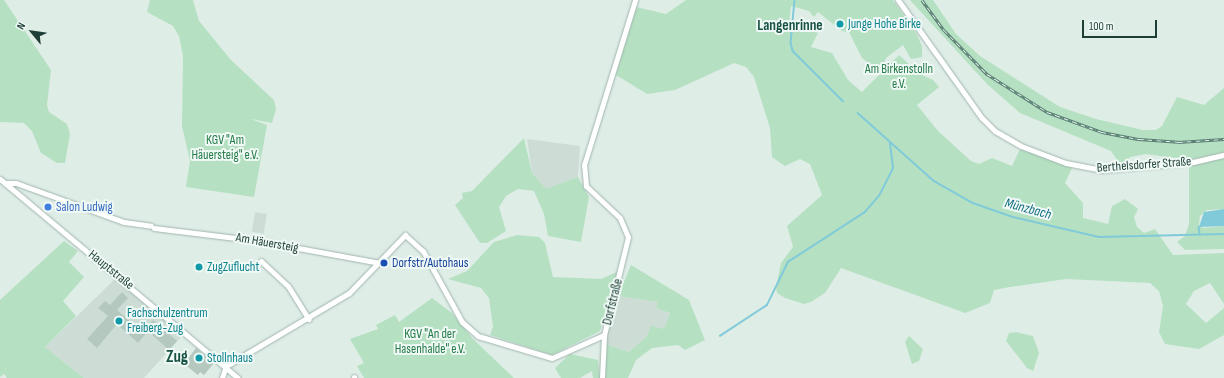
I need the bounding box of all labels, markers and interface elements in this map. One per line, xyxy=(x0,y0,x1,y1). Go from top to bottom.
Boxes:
north arrow xyxy=(12,12,52,52)
scale bar xyxy=(1084,12,1159,38)
place label: Junge Hohe Birke xyxy=(848,16,921,32)
district label: Langenrinne xyxy=(757,17,823,35)
marker: Junge Hohe Birke xyxy=(835,19,845,29)
text: 100 m xyxy=(1089,19,1114,34)
text: N xyxy=(14,20,28,32)
park label: Am Birkenstolln e.V. xyxy=(865,62,933,93)
park label: KGV "Am Häuersteig" e.V. xyxy=(192,133,258,164)
street label: Berthelsdorfer Straße xyxy=(1096,154,1192,176)
water label: Münzbach xyxy=(1003,195,1053,223)
place label: Salon Ludwig xyxy=(56,199,113,215)
marker: Salon Ludwig xyxy=(43,202,53,212)
street label: Am Häuersteig xyxy=(234,230,300,256)
street label: Hauptstraße xyxy=(85,247,137,293)
place label: Dorfstr/Autohaus xyxy=(392,255,468,271)
marker: Dorfstr/Autohaus xyxy=(379,258,389,268)
place label: ZugZuflucht xyxy=(207,259,259,275)
marker: ZugZuflucht xyxy=(194,262,204,272)
street label: Dorfstraße xyxy=(600,277,626,327)
place label: Fachschulzentrum Freiberg-Zug xyxy=(127,306,208,337)
marker: Fachschulzentrum Freiberg-Zug xyxy=(114,316,124,326)
park label: KGV "An der Hasenhalde" e.V. xyxy=(395,327,465,358)
district label: Zug xyxy=(166,348,188,368)
place label: Stollnhaus xyxy=(207,350,253,366)
marker: Stollnhaus xyxy=(194,353,204,363)

